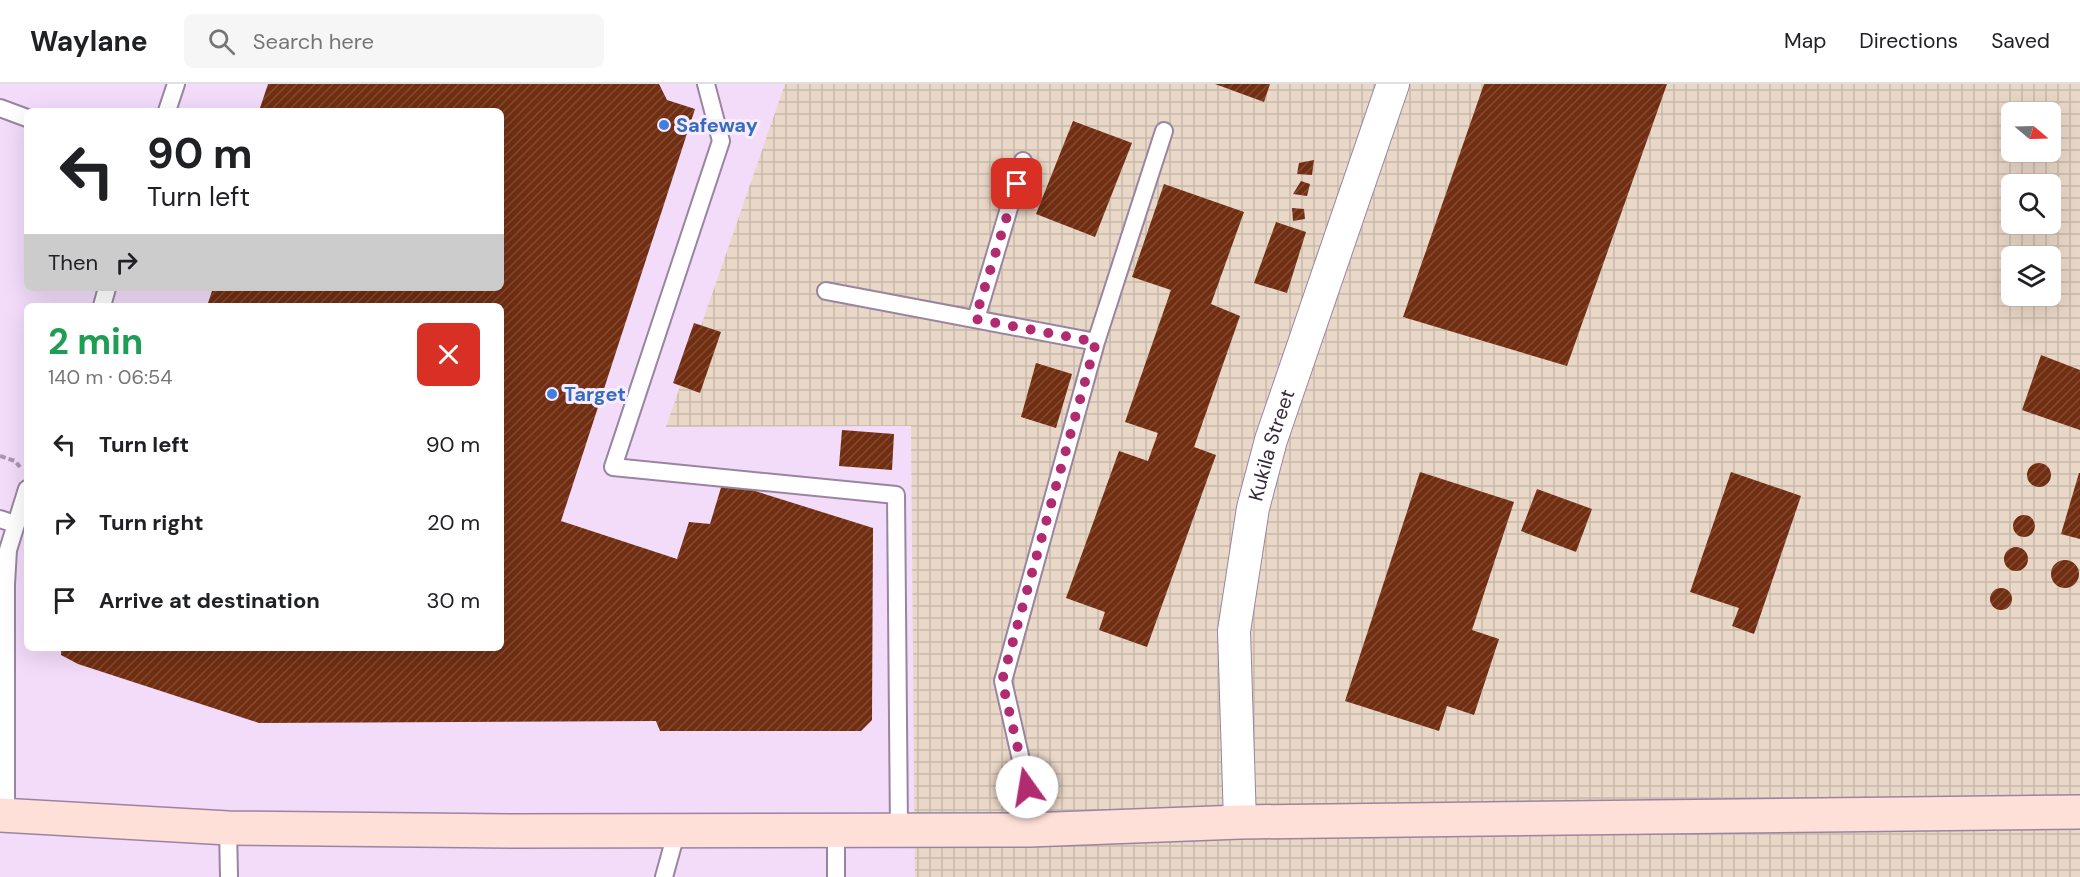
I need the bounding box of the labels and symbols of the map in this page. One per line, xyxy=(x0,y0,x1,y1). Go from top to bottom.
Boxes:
north arrow xyxy=(2001,102,2061,162)
place label: Safeway xyxy=(676,112,758,138)
marker: Safeway xyxy=(657,118,671,132)
pin xyxy=(991,158,1042,209)
place label: Target xyxy=(564,381,626,407)
street label: Kukila Street xyxy=(1242,386,1300,504)
marker: Target xyxy=(545,387,559,401)
position arrow xyxy=(995,755,1059,819)

